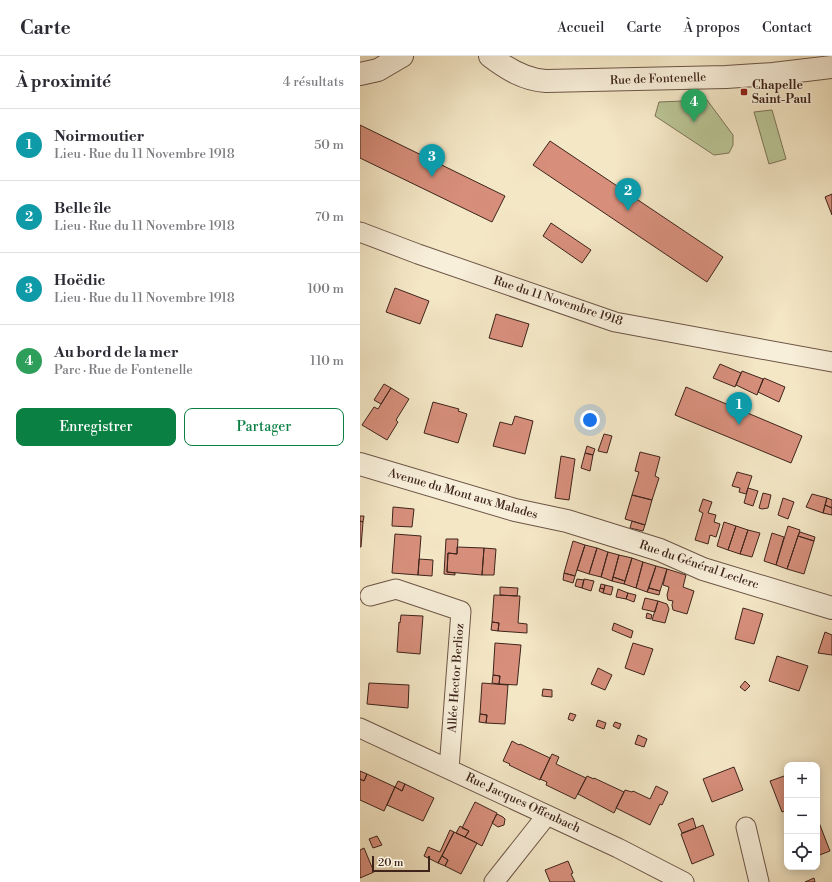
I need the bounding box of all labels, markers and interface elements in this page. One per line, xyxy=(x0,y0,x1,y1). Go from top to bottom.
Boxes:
text: Carte xyxy=(20,16,71,40)
text: Accueil xyxy=(557,19,604,37)
text: Carte xyxy=(626,19,661,37)
text: À propos xyxy=(683,19,740,37)
text: Contact xyxy=(762,19,812,37)
street label: Rue de Fontenelle xyxy=(610,70,706,88)
text: À proximité xyxy=(16,71,111,93)
text: 4 résultats xyxy=(283,74,344,90)
place label: Chapelle Saint-Paul xyxy=(752,78,811,107)
marker: Chapelle Saint-Paul xyxy=(739,87,749,97)
pin: 4 xyxy=(681,89,707,122)
text: Noirmoutier xyxy=(54,127,144,146)
text: 1 xyxy=(26,137,32,153)
text: 50 m xyxy=(314,137,344,153)
pin: 3 xyxy=(419,144,445,177)
text: Lieu · Rue du 11 Novembre 1918 xyxy=(54,146,235,162)
pin: 2 xyxy=(615,178,641,211)
text: Belle île xyxy=(54,199,111,218)
text: 2 xyxy=(25,209,33,225)
text: 70 m xyxy=(315,209,344,225)
text: Lieu · Rue du 11 Novembre 1918 xyxy=(54,218,235,234)
text: Hoëdic xyxy=(54,271,105,290)
street label: Rue du 11 Novembre 1918 xyxy=(491,273,625,329)
text: 3 xyxy=(25,281,33,297)
text: 100 m xyxy=(308,281,344,297)
text: Lieu · Rue du 11 Novembre 1918 xyxy=(54,290,235,306)
text: Au bord de la mer xyxy=(54,343,179,362)
text: 4 xyxy=(25,353,33,369)
text: 110 m xyxy=(310,353,344,369)
text: Parc · Rue de Fontenelle xyxy=(54,362,193,378)
pin: 1 xyxy=(726,392,752,425)
button: Enregistrer xyxy=(16,408,176,446)
button: Partager xyxy=(184,408,344,446)
your location xyxy=(580,410,600,430)
street label: Avenue du Mont aux Malades xyxy=(385,465,540,523)
street label: Rue du Général Leclerc xyxy=(637,537,761,593)
street label: Allée Hector Berlioz xyxy=(445,623,467,734)
map controls xyxy=(784,762,820,870)
button: + xyxy=(784,762,820,798)
street label: Rue Jacques Offenbach xyxy=(463,770,583,836)
button: − xyxy=(784,798,820,834)
button: locate xyxy=(784,834,820,870)
scale bar xyxy=(372,854,430,873)
text: 20 m xyxy=(378,856,403,870)

